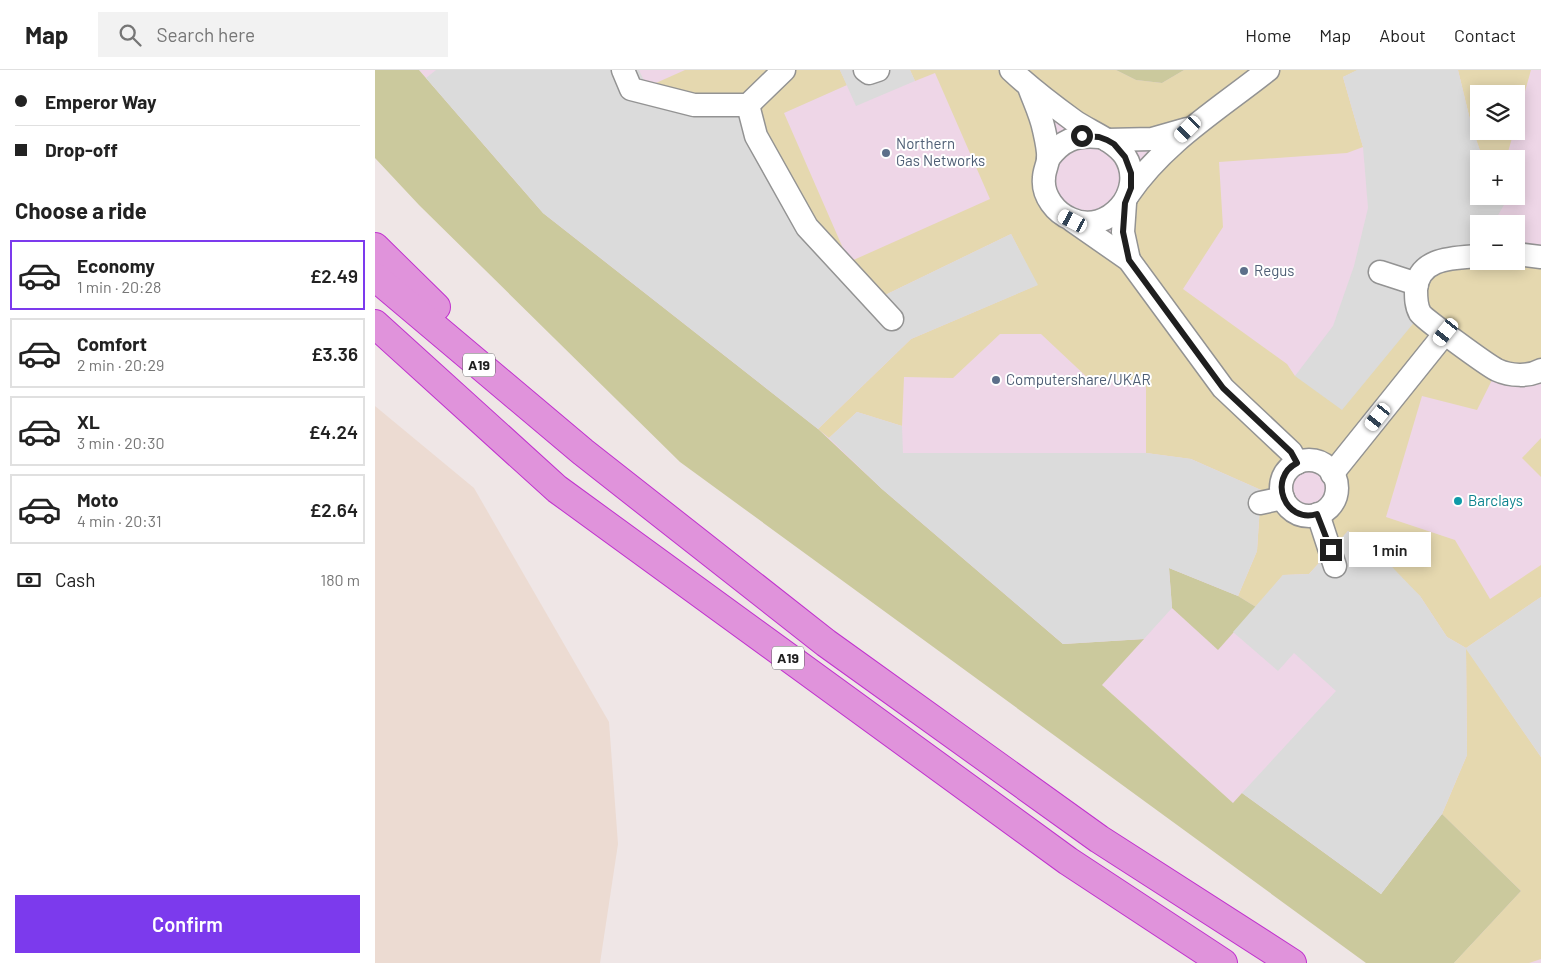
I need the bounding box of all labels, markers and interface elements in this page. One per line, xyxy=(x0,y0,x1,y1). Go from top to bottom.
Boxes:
search box xyxy=(98,12,448,57)
text: Map xyxy=(25,20,68,49)
icon: search xyxy=(116,21,144,49)
text: Search here xyxy=(156,23,255,46)
text: Home xyxy=(1245,24,1291,46)
text: Map xyxy=(1319,24,1351,46)
text: About xyxy=(1379,24,1426,46)
text: Contact xyxy=(1454,24,1516,46)
map controls xyxy=(1470,85,1525,270)
button: layers xyxy=(1470,85,1525,140)
text: Emperor Way xyxy=(45,90,157,113)
car xyxy=(1172,113,1203,145)
route start xyxy=(1071,125,1093,147)
place label: Northern Gas Networks xyxy=(896,134,985,169)
text: Drop-off xyxy=(45,138,118,161)
marker: Northern Gas Networks xyxy=(880,147,892,159)
button: + xyxy=(1470,150,1525,205)
text: Choose a ride xyxy=(15,197,147,223)
car xyxy=(1056,208,1089,234)
button: − xyxy=(1470,215,1525,270)
icon: car xyxy=(17,253,62,298)
text: Economy xyxy=(77,254,155,277)
place label: Regus xyxy=(1254,261,1294,279)
text: £2.49 xyxy=(310,264,358,287)
marker: Regus xyxy=(1238,265,1250,277)
text: 1 min · 20:28 xyxy=(77,277,161,296)
car xyxy=(1430,316,1461,348)
icon: car xyxy=(17,331,62,376)
text: Comfort xyxy=(77,332,147,355)
text: £3.36 xyxy=(311,342,358,365)
road number: A19 xyxy=(463,354,495,376)
text: 2 min · 20:29 xyxy=(77,355,164,374)
place label: Computershare/UKAR xyxy=(1006,370,1151,388)
marker: Computershare/UKAR xyxy=(990,374,1002,386)
car xyxy=(1362,401,1393,433)
icon: car xyxy=(17,409,62,454)
text: XL xyxy=(77,410,100,433)
text: £4.24 xyxy=(309,420,358,443)
text: 3 min · 20:30 xyxy=(77,433,164,452)
icon: car xyxy=(17,487,62,532)
text: Moto xyxy=(77,488,119,511)
place label: Barclays xyxy=(1468,491,1523,509)
marker: Barclays xyxy=(1452,495,1464,507)
text: £2.64 xyxy=(310,498,358,521)
text: 4 min · 20:31 xyxy=(77,511,161,530)
callout: 1 min xyxy=(1349,532,1431,568)
route end xyxy=(1320,539,1342,561)
text: 1 min xyxy=(1373,540,1407,559)
icon: cash xyxy=(15,566,43,594)
text: Cash xyxy=(55,568,96,591)
text: 180 m xyxy=(321,570,360,589)
road number: A19 xyxy=(772,646,804,670)
button: Confirm xyxy=(15,895,360,953)

